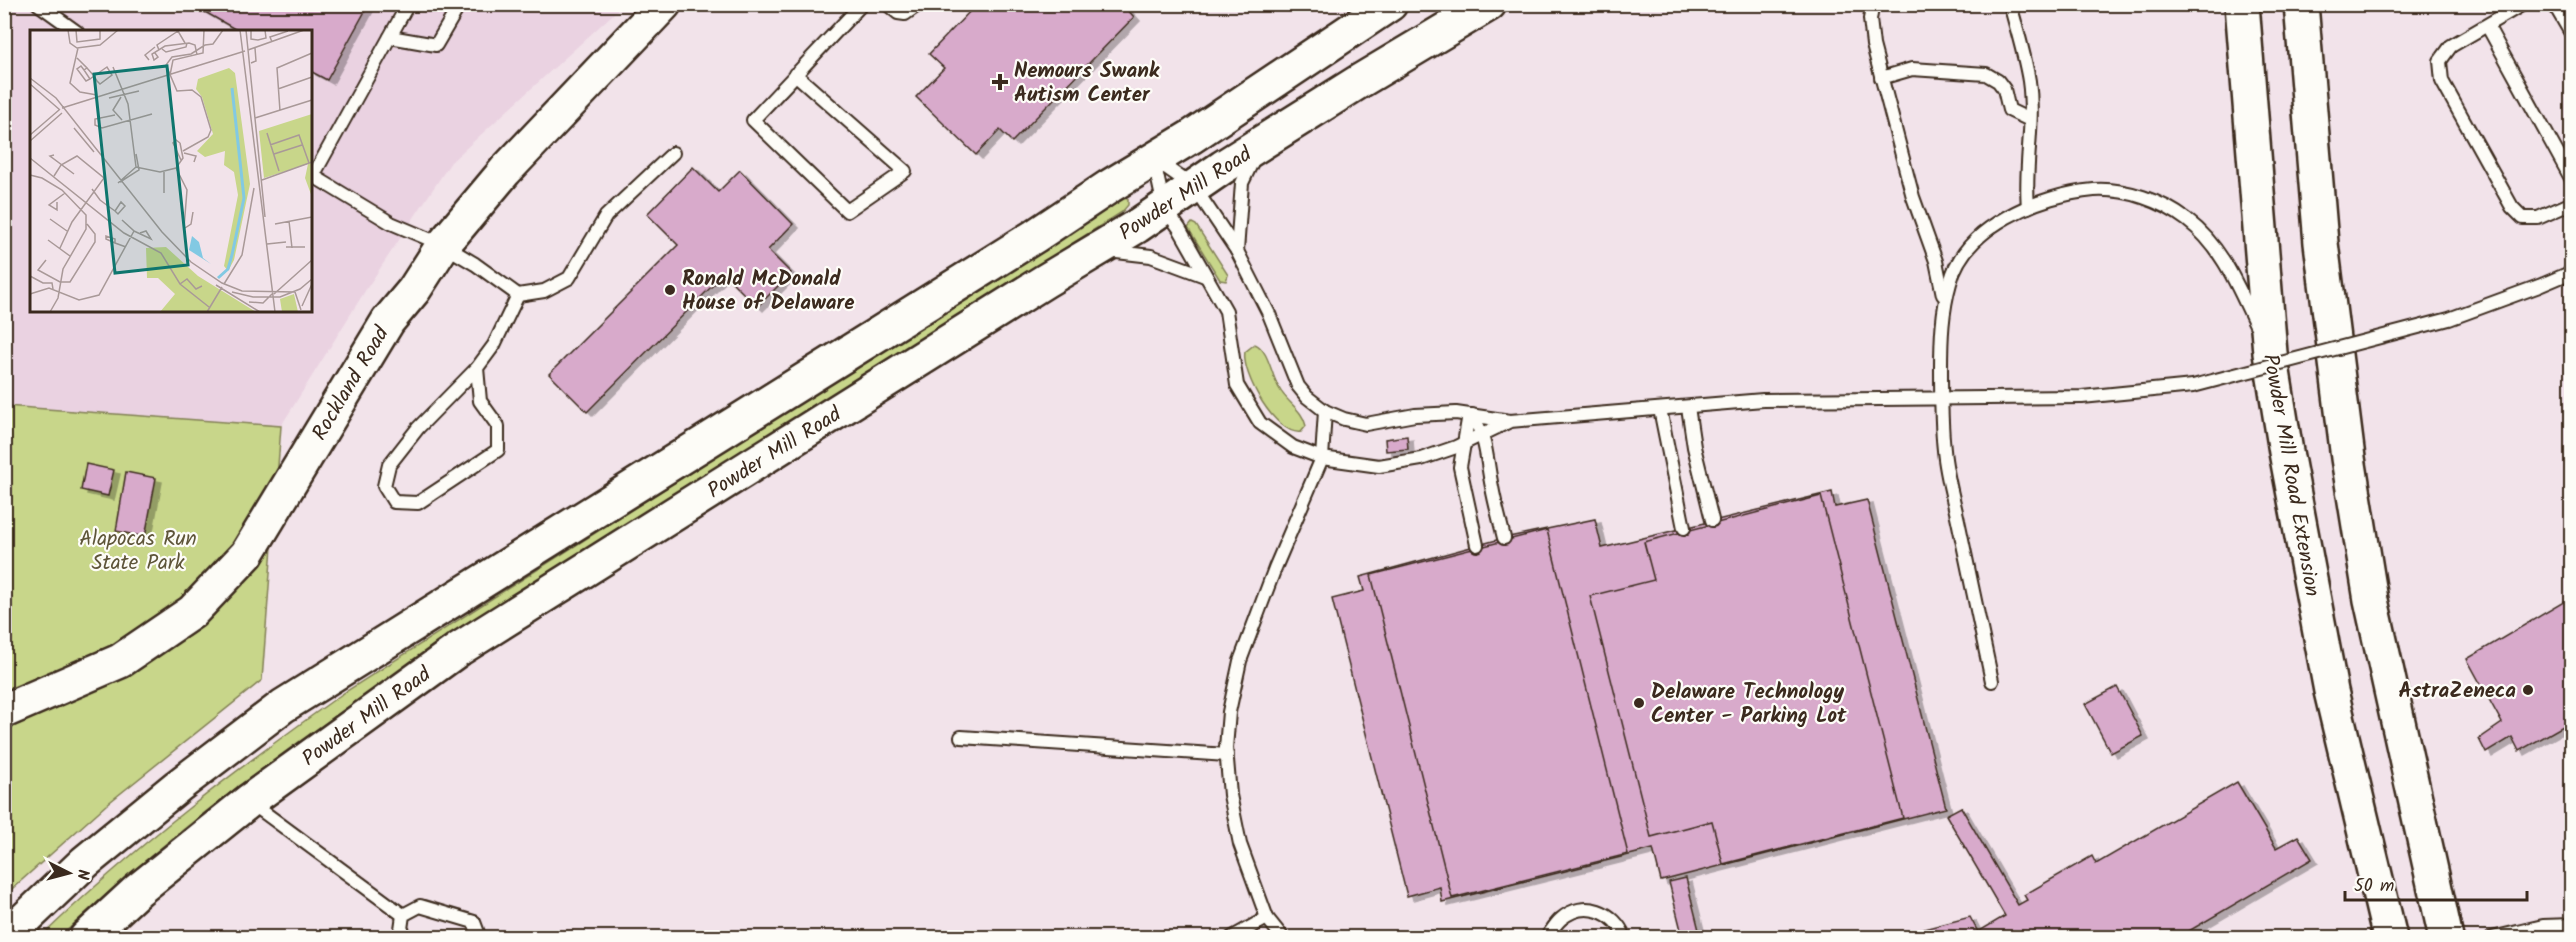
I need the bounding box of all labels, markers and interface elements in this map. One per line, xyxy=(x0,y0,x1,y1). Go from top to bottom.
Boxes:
inset map xyxy=(30,30,312,312)
place label: Nemours Swank Autism Center xyxy=(1014,55,1160,112)
marker: Nemours Swank Autism Center xyxy=(991,73,1009,91)
street label: Powder Mill Road xyxy=(1113,139,1259,250)
place label: Ronald McDonald House of Delaware xyxy=(682,263,854,320)
marker: Ronald McDonald House of Delaware xyxy=(663,283,677,297)
street label: Rockland Road xyxy=(304,320,399,447)
street label: Powder Mill Road Extension xyxy=(2253,351,2328,599)
street label: Powder Mill Road xyxy=(701,399,849,508)
park label: Alapocas Run State Park xyxy=(79,523,197,580)
street label: Powder Mill Road xyxy=(295,659,439,775)
place label: AstraZeneca xyxy=(2399,675,2516,708)
place label: Delaware Technology Center - Parking Lot xyxy=(1651,676,1847,733)
marker: AstraZeneca xyxy=(2521,683,2535,697)
marker: Delaware Technology Center - Parking Lot xyxy=(1632,696,1646,710)
north arrow xyxy=(39,843,99,903)
scale bar xyxy=(2345,864,2526,902)
text: N xyxy=(69,868,95,881)
text: 50 m xyxy=(2354,872,2394,901)

